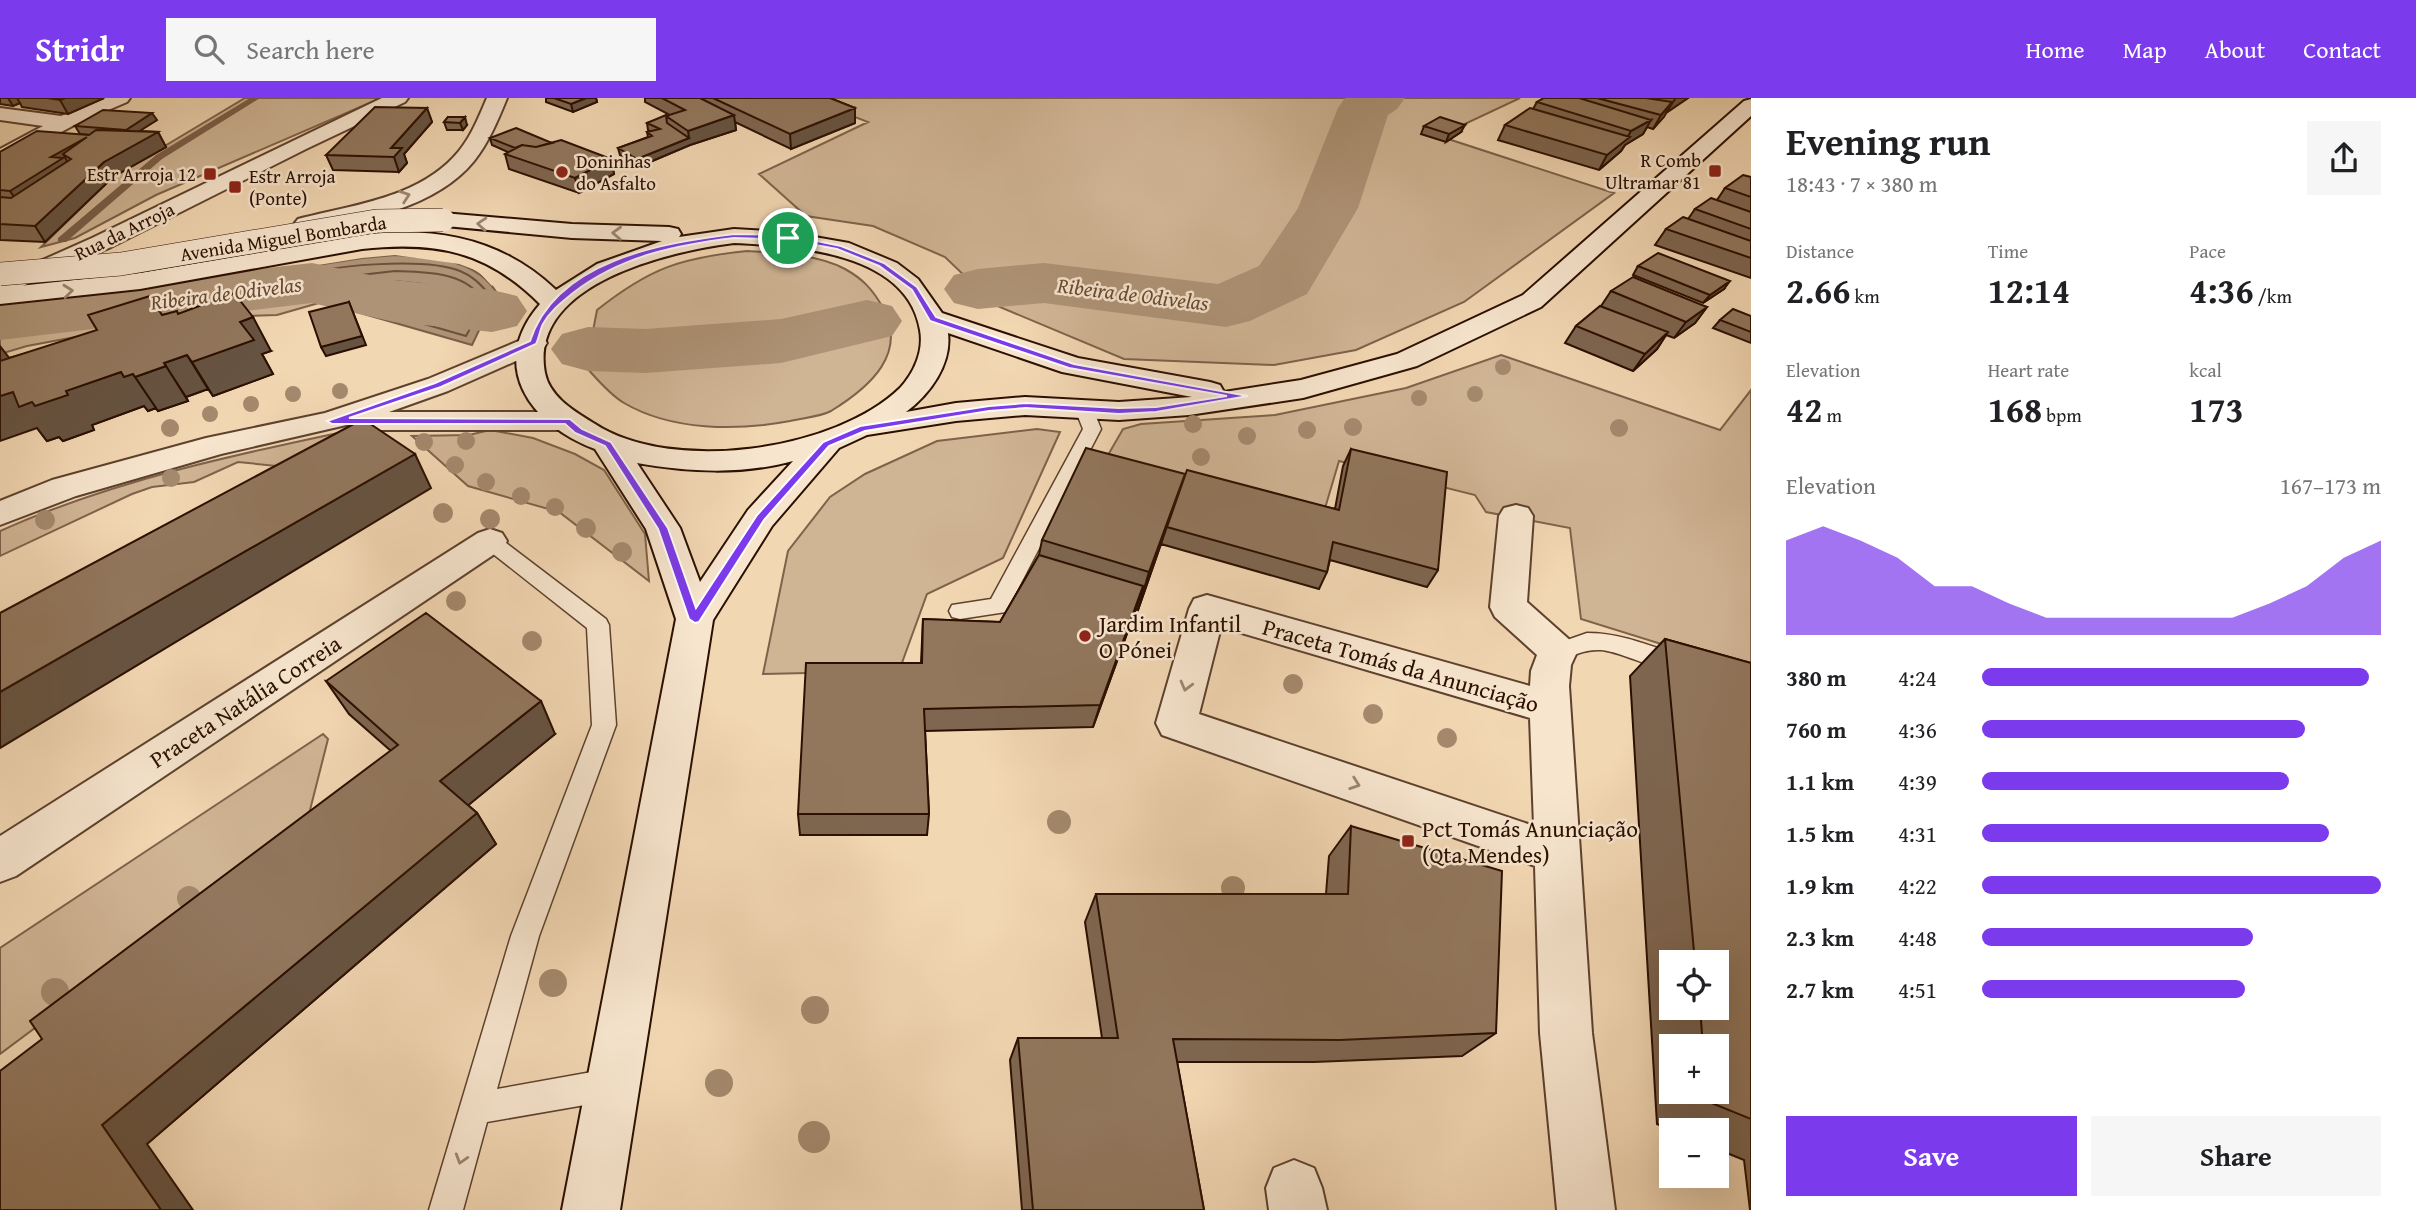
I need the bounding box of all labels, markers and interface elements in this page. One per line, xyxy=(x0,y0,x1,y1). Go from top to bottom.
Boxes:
search box xyxy=(166,18,656,81)
text: Stridr xyxy=(35,25,124,73)
icon: search xyxy=(190,30,228,68)
text: Search here xyxy=(246,30,375,69)
text: Home xyxy=(2026,32,2085,67)
text: Map xyxy=(2123,32,2167,67)
text: About xyxy=(2205,32,2265,67)
text: Contact xyxy=(2303,32,2381,67)
text: Evening run xyxy=(1786,113,1990,169)
button: share xyxy=(2307,121,2381,195)
place label: R Comb Ultramar 81 xyxy=(1605,146,1701,196)
place label: Doninhas do Asfalto xyxy=(576,147,656,197)
place label: Estr Arroja 12 xyxy=(87,160,196,188)
place label: Estr Arroja (Ponte) xyxy=(249,162,336,212)
marker: R Comb Ultramar 81 xyxy=(1707,163,1723,179)
marker: Doninhas do Asfalto xyxy=(554,164,570,180)
marker: Estr Arroja 12 xyxy=(202,166,218,182)
text: 18:43 · 7 × 380 m xyxy=(1786,167,1938,200)
marker: Estr Arroja (Ponte) xyxy=(227,179,243,195)
one-way arrow xyxy=(398,190,411,204)
street label: Rua da Arroja xyxy=(69,195,179,267)
street label: Avenida Miguel Bombarda xyxy=(178,208,388,268)
pin xyxy=(758,208,818,268)
one-way arrow xyxy=(476,216,487,231)
icon: arrive xyxy=(769,219,807,257)
one-way arrow xyxy=(612,225,623,240)
text: Distance xyxy=(1786,237,1854,265)
text: Time xyxy=(1988,237,2028,265)
text: Pace xyxy=(2189,237,2226,265)
text: 2.66 xyxy=(1786,265,1850,316)
text: 12:14 xyxy=(1988,265,2070,316)
text: 4:36 xyxy=(2189,265,2254,316)
water label: Ribeira de Odivelas xyxy=(148,268,304,318)
water label: Ribeira de Odivelas xyxy=(1055,269,1211,319)
text: km xyxy=(1850,282,1880,310)
text: /km xyxy=(2254,282,2292,310)
one-way arrow xyxy=(63,284,74,299)
text: Elevation xyxy=(1786,356,1860,384)
text: Heart rate xyxy=(1988,356,2069,384)
text: kcal xyxy=(2189,356,2222,384)
text: 42 xyxy=(1786,384,1822,435)
text: 168 xyxy=(1988,384,2042,435)
text: 173 xyxy=(2189,384,2244,435)
text: m xyxy=(1822,401,1842,429)
text: bpm xyxy=(2042,401,2082,429)
text: Elevation xyxy=(1786,469,1876,502)
text: 167–173 m xyxy=(2280,469,2381,502)
place label: Jardim Infantil O Pónei xyxy=(1096,607,1241,666)
street label: Praceta Tomás da Anunciação xyxy=(1259,610,1543,720)
street label: Praceta Natália Correia xyxy=(143,627,347,775)
marker: Jardim Infantil O Pónei xyxy=(1077,628,1093,644)
text: 380 m xyxy=(1786,661,1847,694)
text: 4:24 xyxy=(1898,661,1937,694)
one-way arrow xyxy=(1180,680,1195,692)
text: 760 m xyxy=(1786,713,1847,746)
text: 4:36 xyxy=(1898,713,1937,746)
text: 1.1 km xyxy=(1786,765,1854,798)
text: 4:39 xyxy=(1898,765,1937,798)
one-way arrow xyxy=(1349,776,1361,790)
place label: Pct Tomás Anunciação (Qta Mendes) xyxy=(1422,812,1638,871)
text: 1.5 km xyxy=(1786,817,1854,850)
text: 4:31 xyxy=(1898,817,1937,850)
marker: Pct Tomás Anunciação (Qta Mendes) xyxy=(1400,833,1416,849)
text: 1.9 km xyxy=(1786,869,1854,902)
text: 4:22 xyxy=(1898,869,1937,902)
text: 2.3 km xyxy=(1786,921,1854,954)
text: 4:48 xyxy=(1898,921,1937,954)
map controls xyxy=(1659,950,1729,1188)
button: locate xyxy=(1659,950,1729,1020)
text: 2.7 km xyxy=(1786,973,1854,1006)
text: 4:51 xyxy=(1898,973,1937,1006)
button: + xyxy=(1659,1034,1729,1104)
button: Save xyxy=(1786,1116,2077,1196)
button: Share xyxy=(2091,1116,2381,1196)
button: − xyxy=(1659,1118,1729,1188)
one-way arrow xyxy=(454,1153,469,1165)

